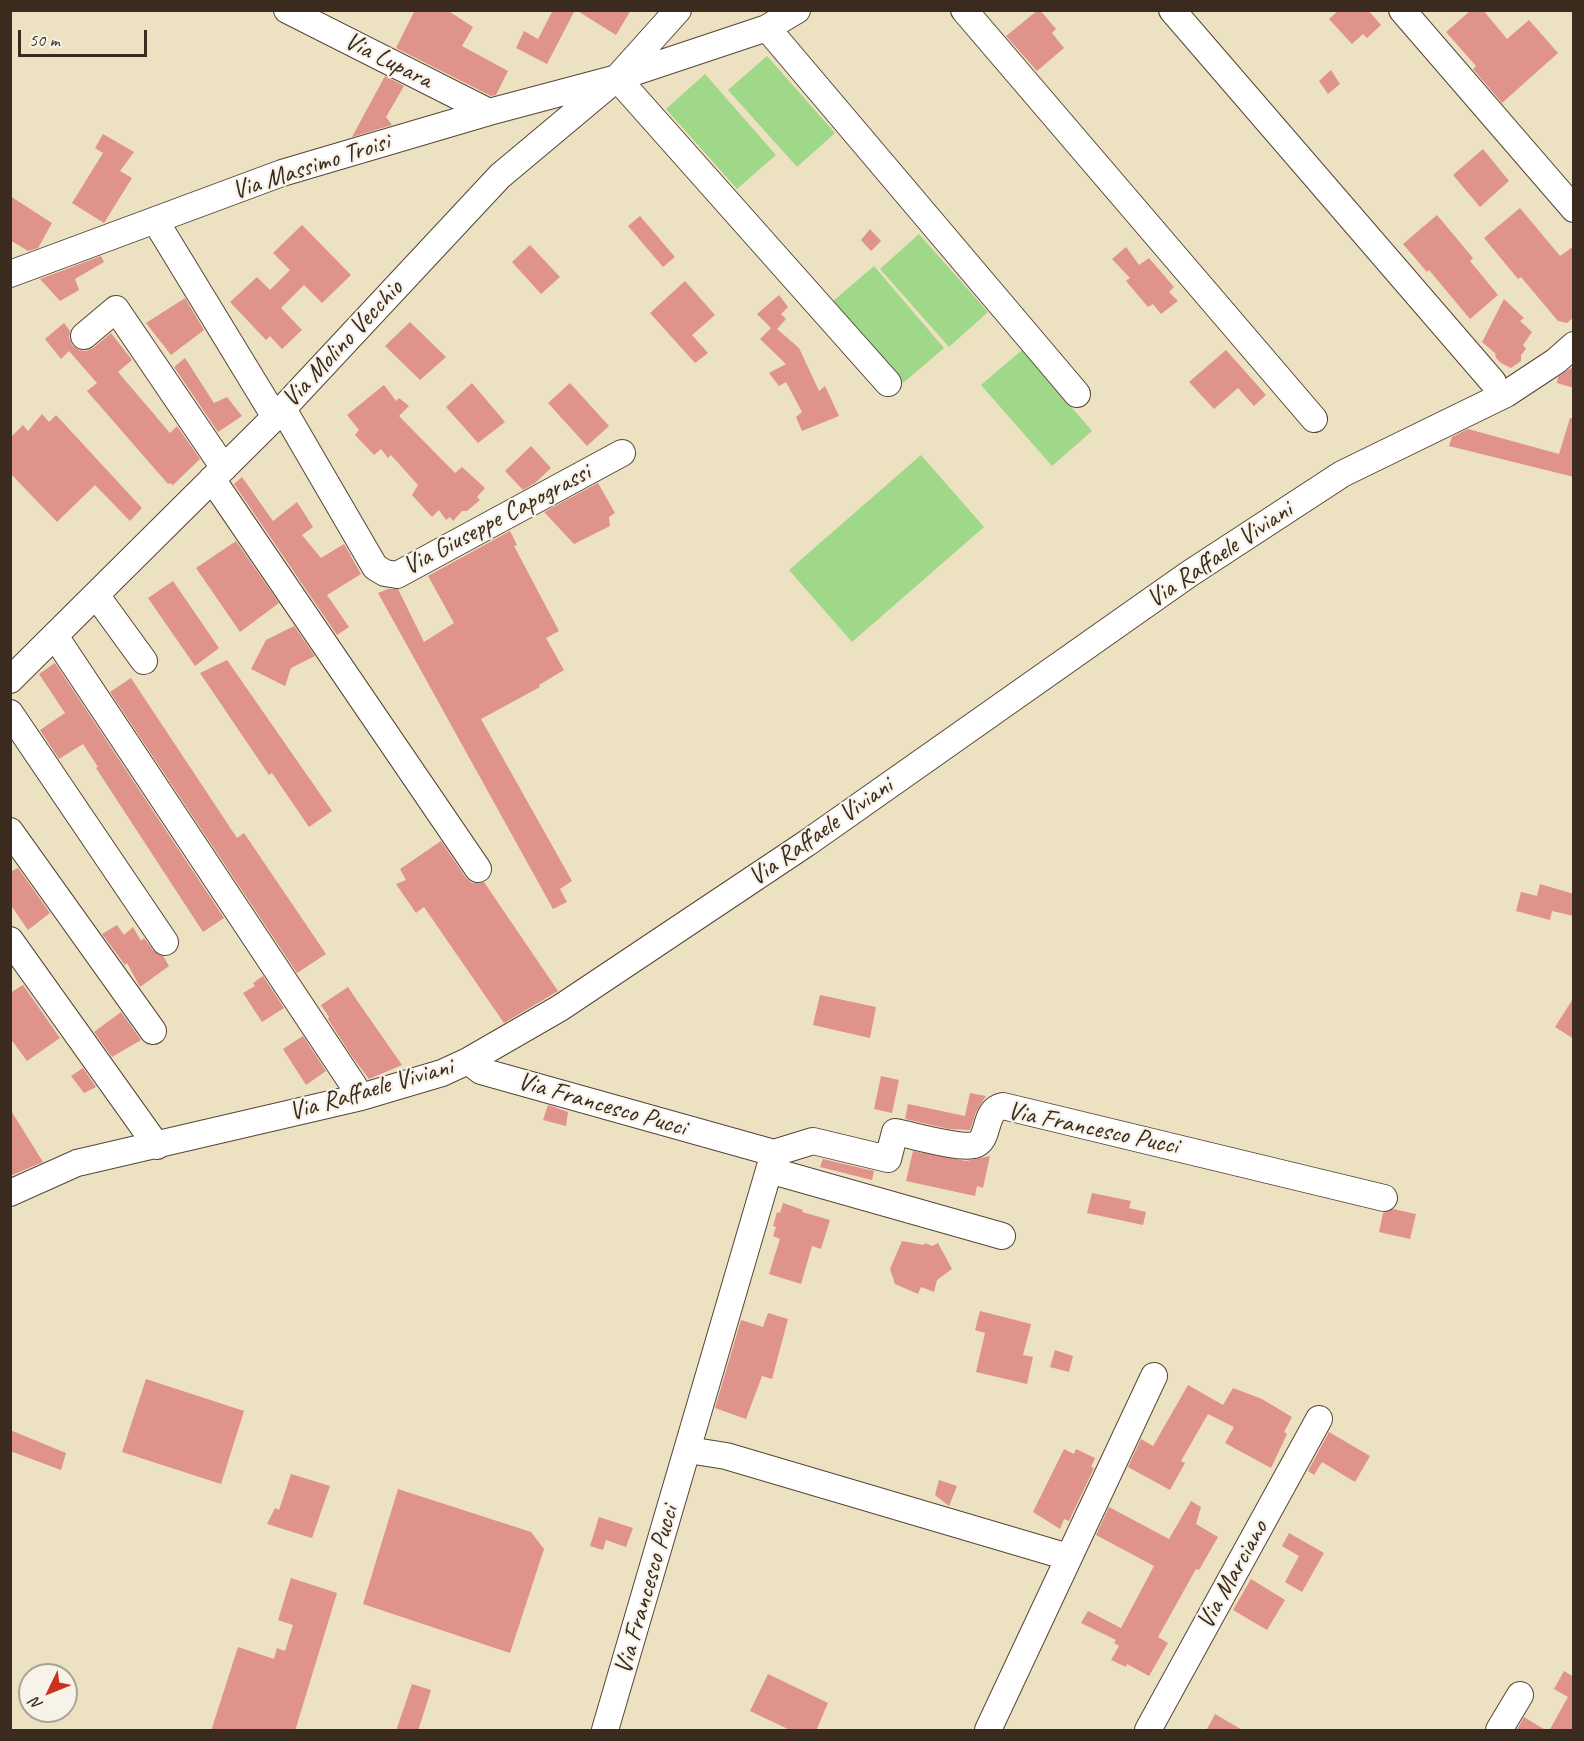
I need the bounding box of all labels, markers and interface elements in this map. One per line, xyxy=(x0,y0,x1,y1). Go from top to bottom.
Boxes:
scale bar xyxy=(21,18,150,56)
street label: Via Lupara xyxy=(339,26,437,96)
text: 50 m xyxy=(29,29,60,51)
street label: Via Massimo Troisi xyxy=(228,127,394,207)
street label: Via Molino Vecchio xyxy=(276,274,410,414)
street label: Via Giuseppe Capograssi xyxy=(398,457,596,583)
street label: Via Raffaele Viviani xyxy=(1141,495,1299,615)
street label: Via Raffaele Viviani xyxy=(743,771,899,893)
street label: Via Raffaele Viviani xyxy=(285,1052,457,1128)
street label: Via Francesco Pucci xyxy=(514,1066,690,1144)
street label: Via Francesco Pucci xyxy=(1005,1096,1181,1162)
street label: Via Francesco Pucci xyxy=(608,1502,686,1678)
street label: Via Marciano xyxy=(1190,1515,1276,1635)
north arrow xyxy=(18,1663,78,1723)
text: N xyxy=(26,1693,47,1714)

